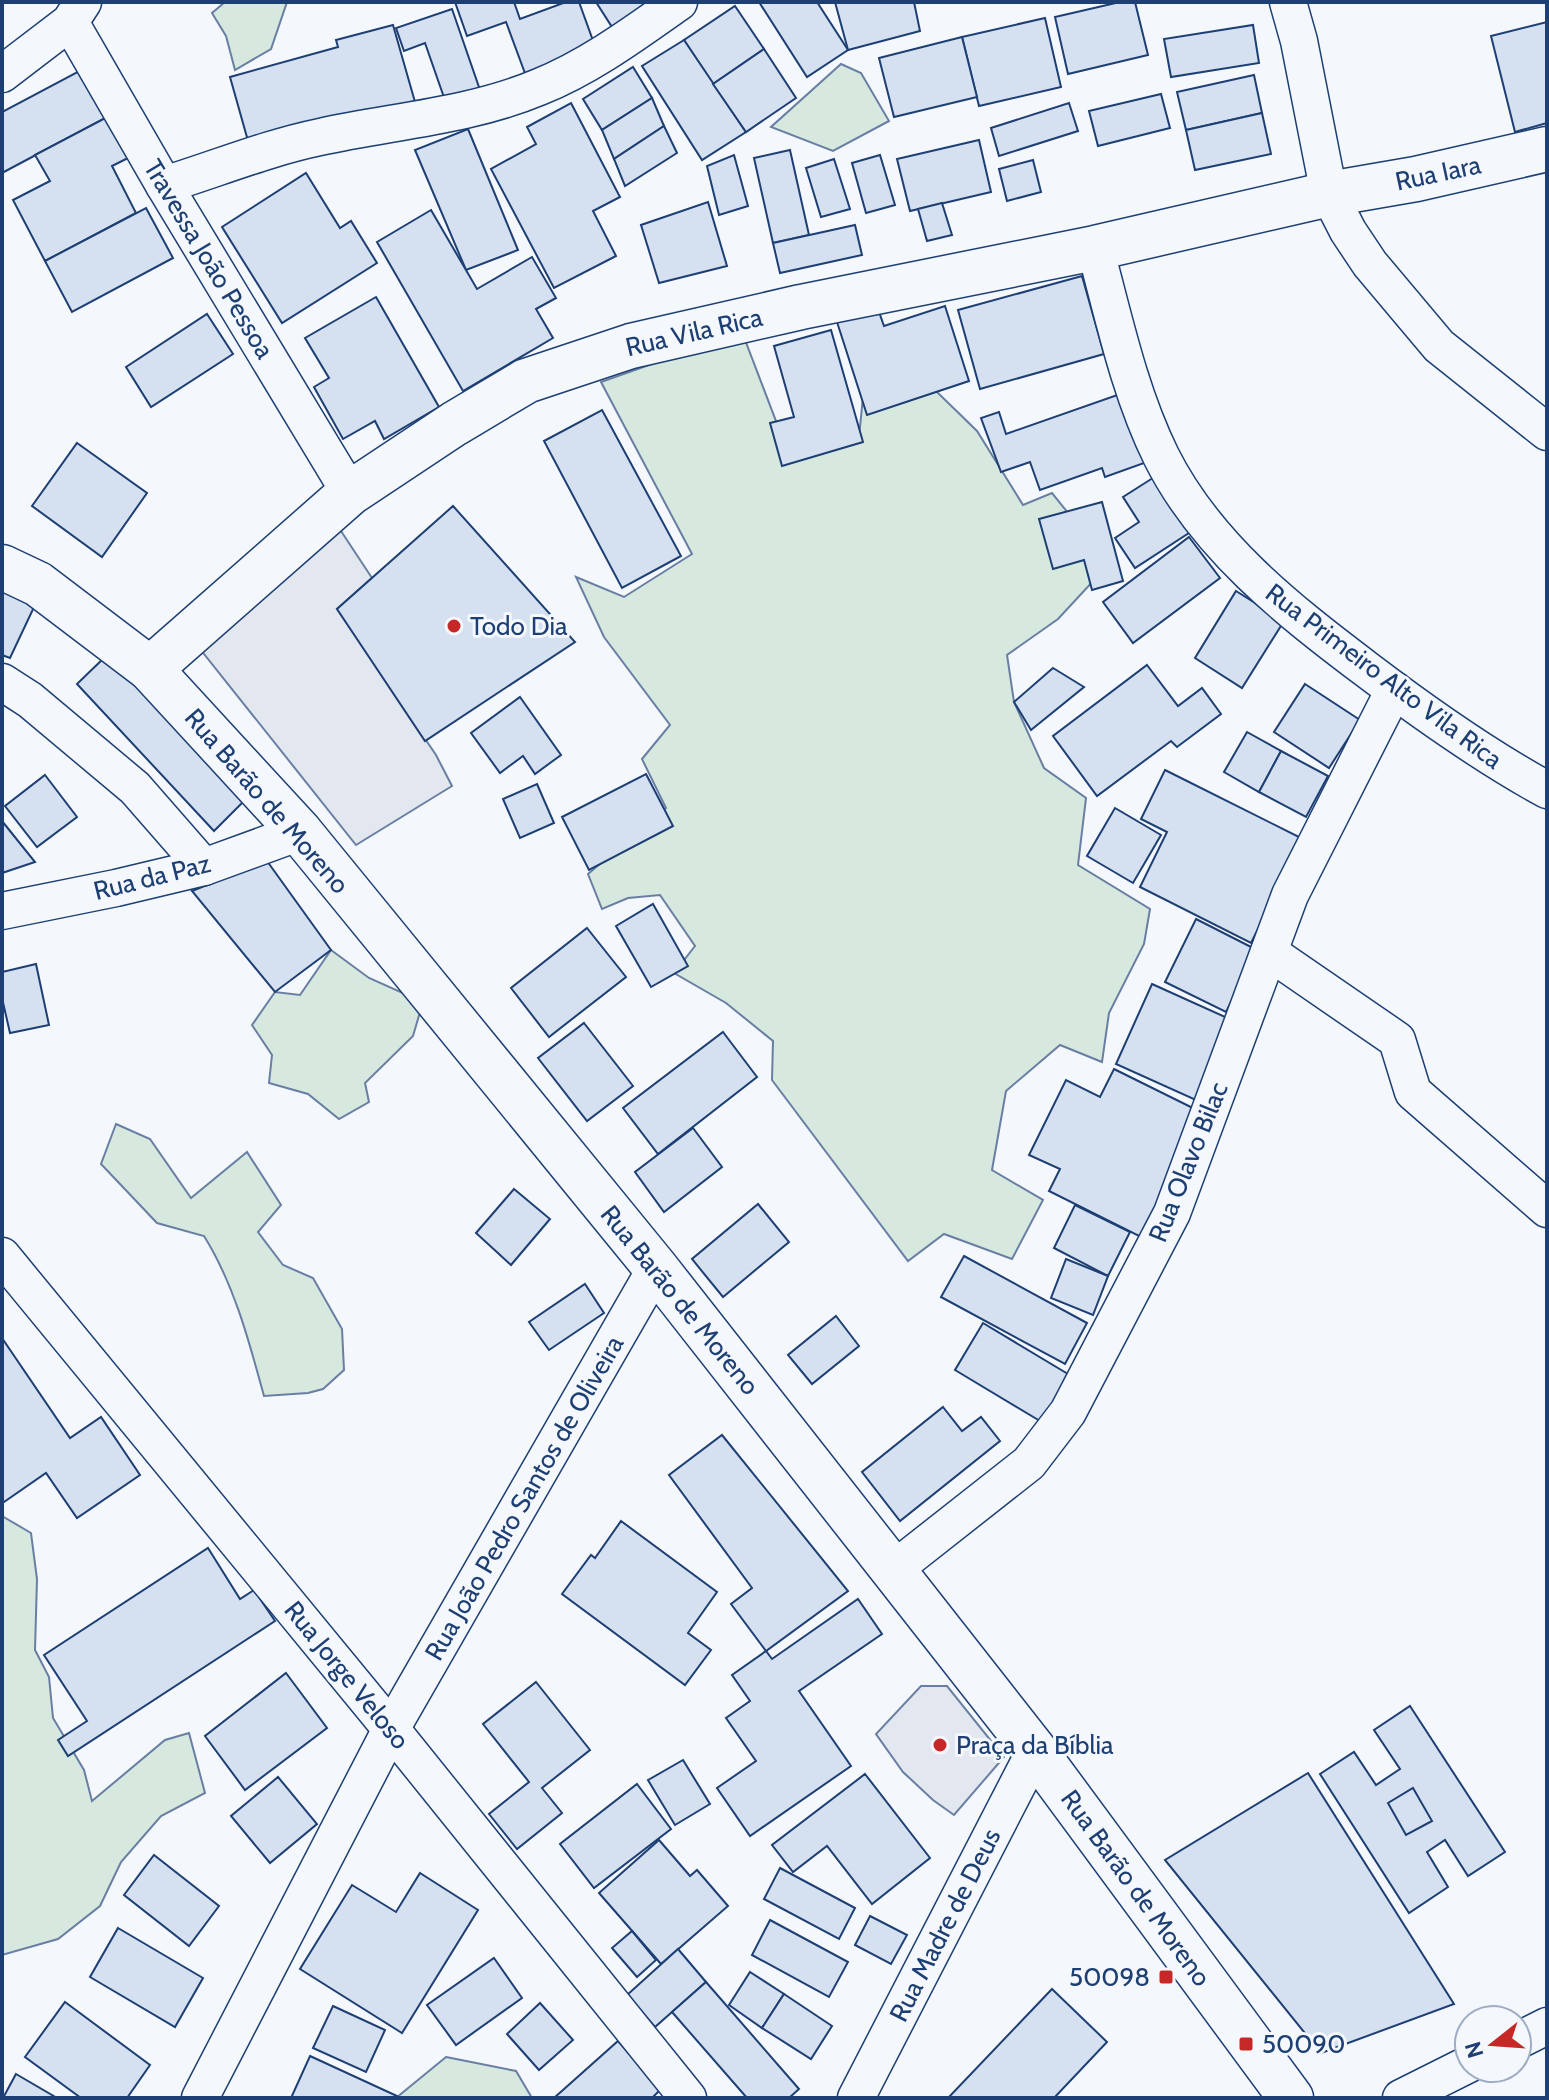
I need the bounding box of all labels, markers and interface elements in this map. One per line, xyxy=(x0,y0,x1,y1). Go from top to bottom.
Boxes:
street label: Rua Iara xyxy=(1392,148,1484,198)
street label: Travessa João Pessoa xyxy=(137,154,281,365)
street label: Rua Vila Rica xyxy=(622,301,766,363)
street label: Rua Primeiro Alto Vila Rica xyxy=(1259,576,1509,776)
place label: Todo Dia xyxy=(470,610,568,642)
marker: Todo Dia xyxy=(445,617,463,635)
street label: Rua Barão de Moreno xyxy=(178,702,356,900)
street label: Rua da Paz xyxy=(90,847,214,907)
street label: Rua Olavo Bilac xyxy=(1141,1077,1235,1247)
street label: Rua Barão de Moreno xyxy=(594,1199,766,1401)
street label: Rua João Pedro Santos de Oliveira xyxy=(418,1330,630,1666)
street label: Rua Jorge Veloso xyxy=(278,1595,416,1755)
place label: Praça da Bíblia xyxy=(956,1729,1114,1761)
marker: Praça da Bíblia xyxy=(931,1736,949,1754)
street label: Rua Barão de Moreno xyxy=(1054,1784,1218,1992)
street label: Rua Madre de Deus xyxy=(883,1823,1008,2027)
place label: 50098 xyxy=(1069,1961,1150,1993)
marker: 50098 xyxy=(1157,1968,1175,1986)
north arrow xyxy=(1453,2004,1533,2084)
place label: 50090 xyxy=(1262,2028,1345,2060)
marker: 50090 xyxy=(1237,2035,1255,2053)
text: N xyxy=(1459,2038,1490,2061)

